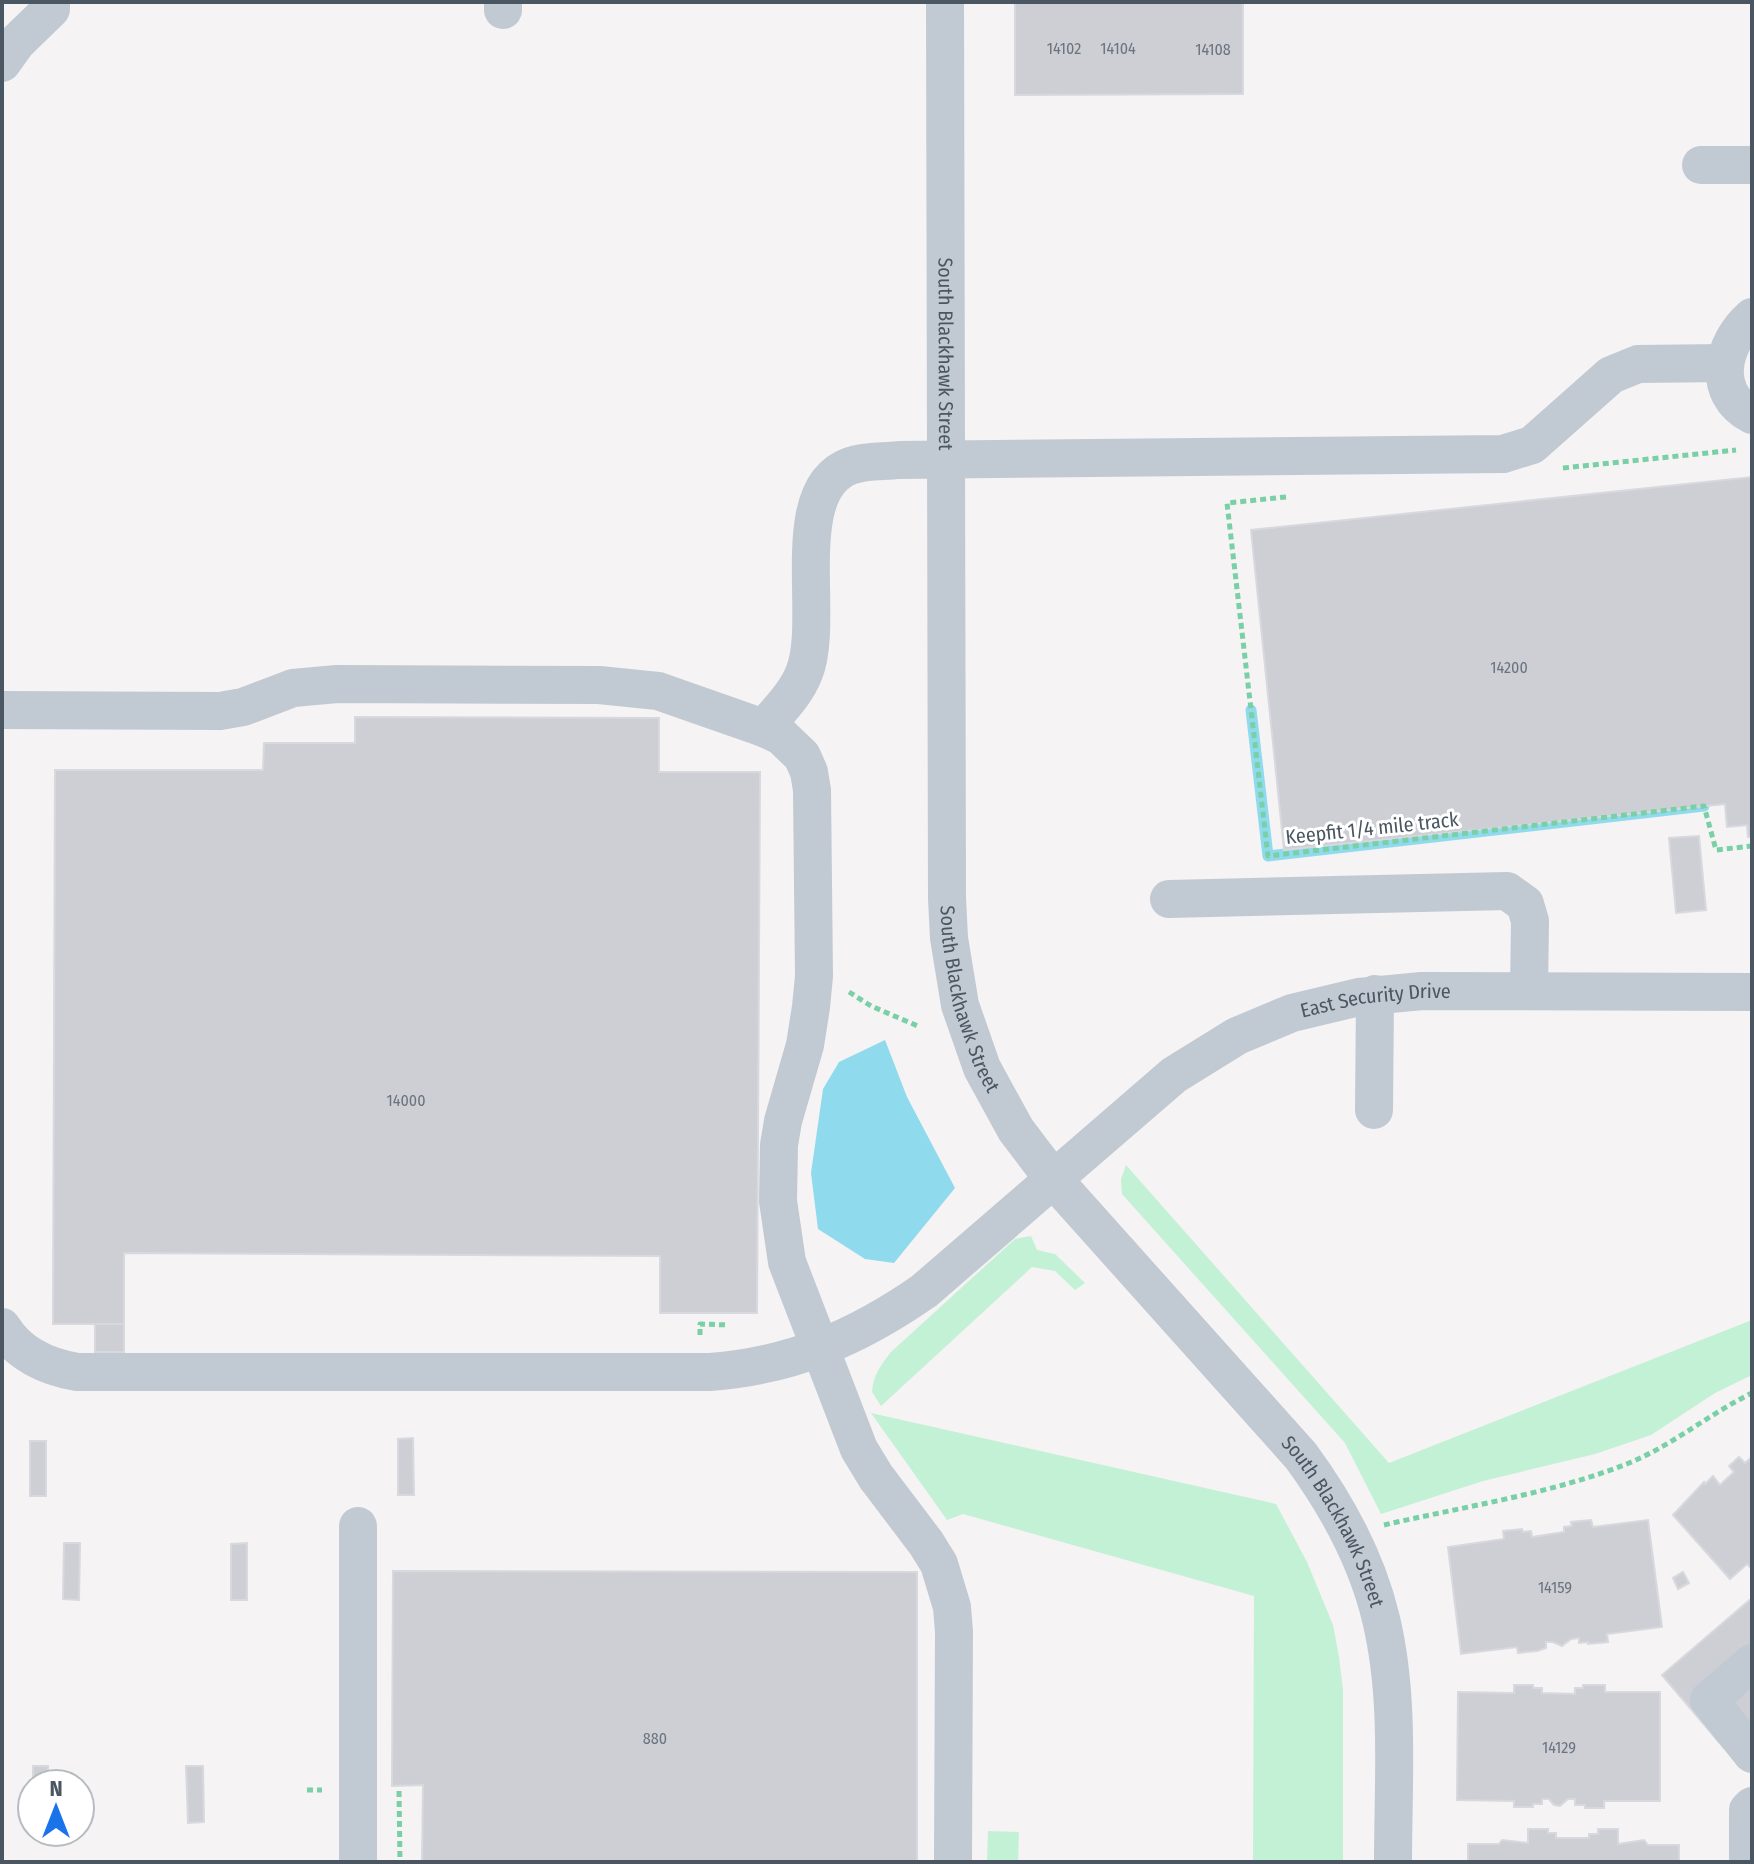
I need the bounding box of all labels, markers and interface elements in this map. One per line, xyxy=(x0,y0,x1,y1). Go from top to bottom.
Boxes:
house number: 14102 xyxy=(1047,39,1081,58)
house number: 14104 xyxy=(1100,39,1136,58)
house number: 14108 xyxy=(1195,40,1231,59)
street label: South Blackhawk Street xyxy=(934,257,958,451)
house number: 14200 xyxy=(1490,658,1528,677)
street label: Keepfit 1/4 mile track xyxy=(1284,807,1460,849)
street label: South Blackhawk Street xyxy=(935,905,1005,1097)
street label: East Security Drive xyxy=(1298,979,1451,1023)
house number: 14000 xyxy=(387,1091,426,1110)
street label: South Blackhawk Street xyxy=(1277,1431,1389,1610)
house number: 14159 xyxy=(1538,1578,1572,1597)
house number: 880 xyxy=(643,1729,667,1748)
house number: 14129 xyxy=(1542,1738,1576,1757)
north arrow xyxy=(16,1768,96,1848)
text: N xyxy=(49,1775,63,1802)

